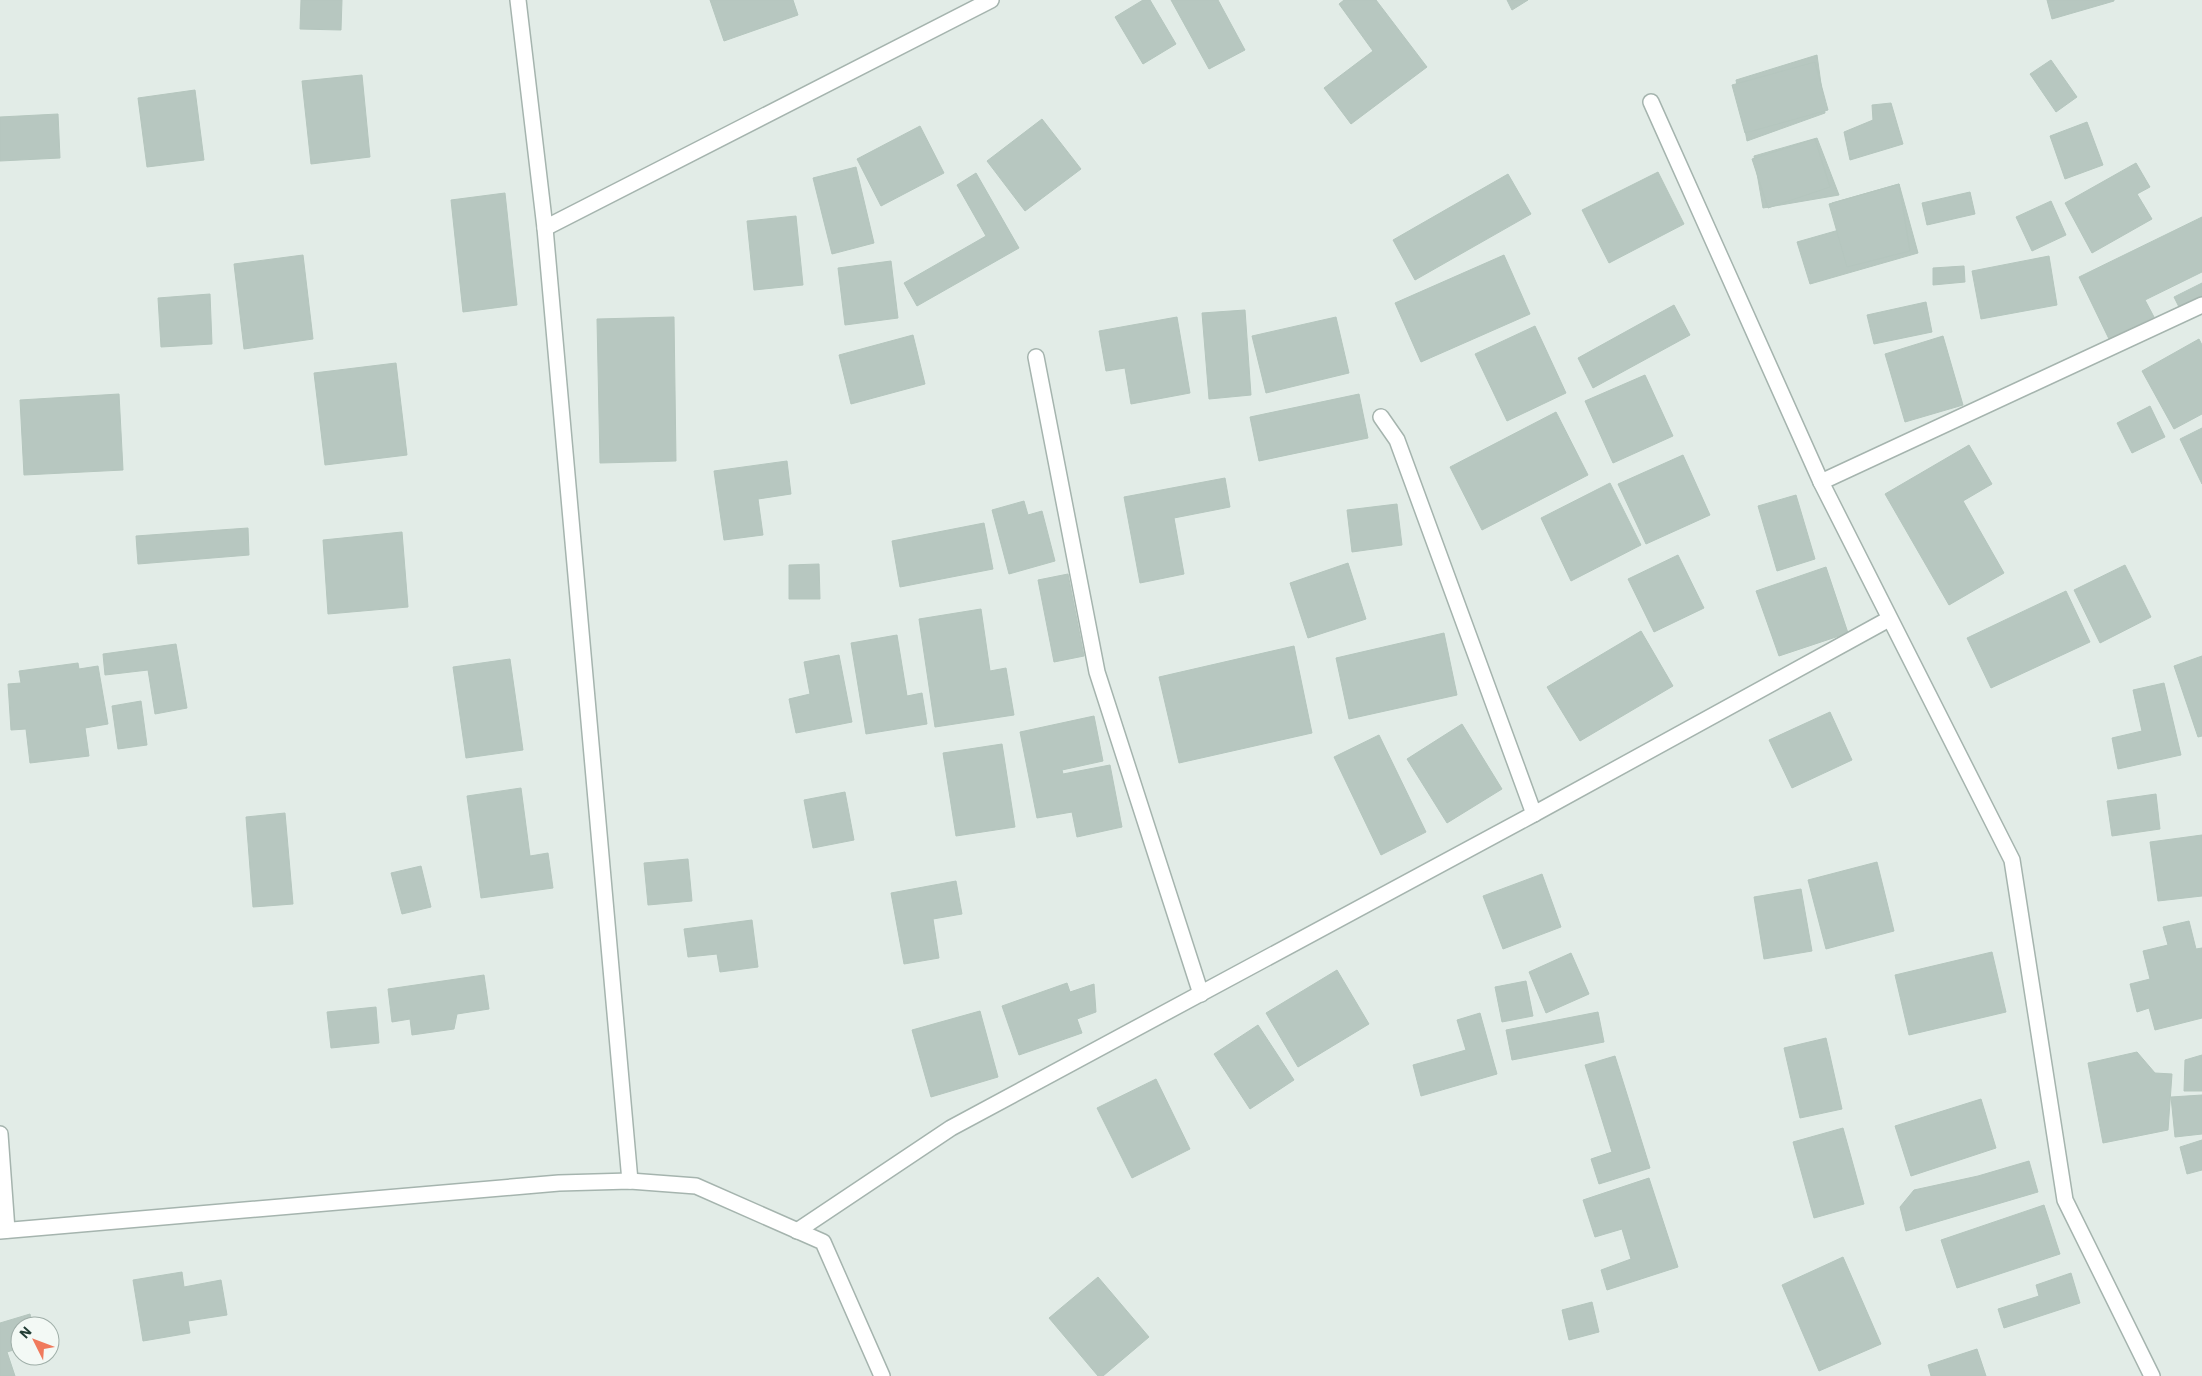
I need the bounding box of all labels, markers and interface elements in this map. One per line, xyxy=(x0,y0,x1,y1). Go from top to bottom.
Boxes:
north arrow xyxy=(10,1316,60,1366)
text: N xyxy=(15,1323,35,1342)

